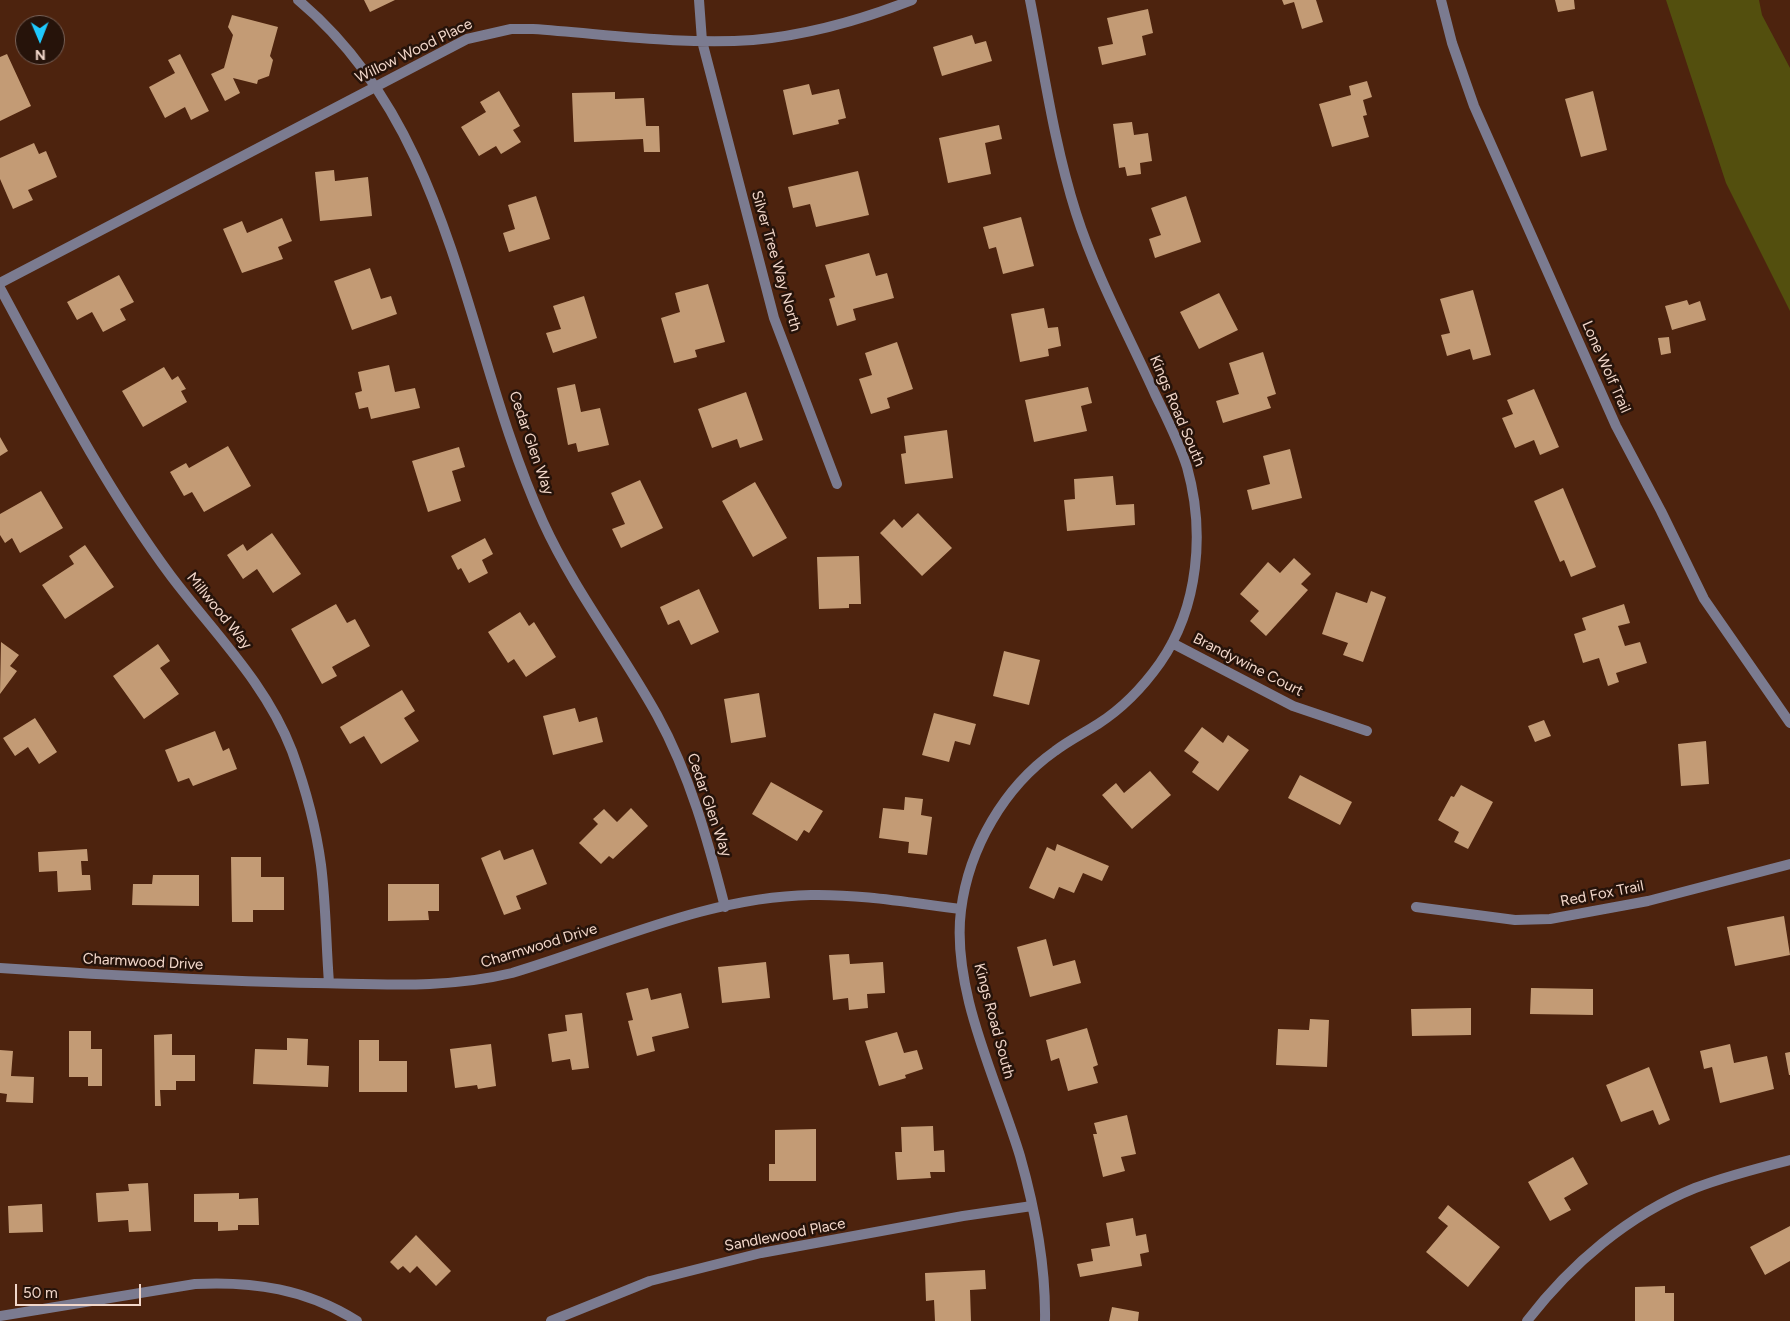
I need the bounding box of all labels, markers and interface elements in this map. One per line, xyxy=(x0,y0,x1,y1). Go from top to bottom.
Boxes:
north arrow xyxy=(15,15,65,65)
street label: Willow Wood Place xyxy=(353,15,475,87)
text: N xyxy=(35,46,46,63)
street label: Silver Tree Way North xyxy=(747,189,805,333)
street label: Lone Wolf Trail xyxy=(1578,318,1634,416)
street label: Kings Road South xyxy=(1145,353,1209,469)
street label: Cedar Glen Way xyxy=(505,389,557,497)
street label: Millwood Way xyxy=(183,569,255,653)
street label: Brandywine Court xyxy=(1190,629,1306,701)
street label: Cedar Glen Way xyxy=(683,751,735,859)
street label: Red Fox Trail xyxy=(1559,877,1645,911)
street label: Charmwood Drive xyxy=(479,920,599,972)
street label: Charmwood Drive xyxy=(82,950,204,974)
street label: Kings Road South xyxy=(970,961,1018,1081)
street label: Sandlewood Place xyxy=(723,1214,847,1256)
scale bar xyxy=(18,1274,144,1306)
text: 50 m xyxy=(23,1284,58,1302)

